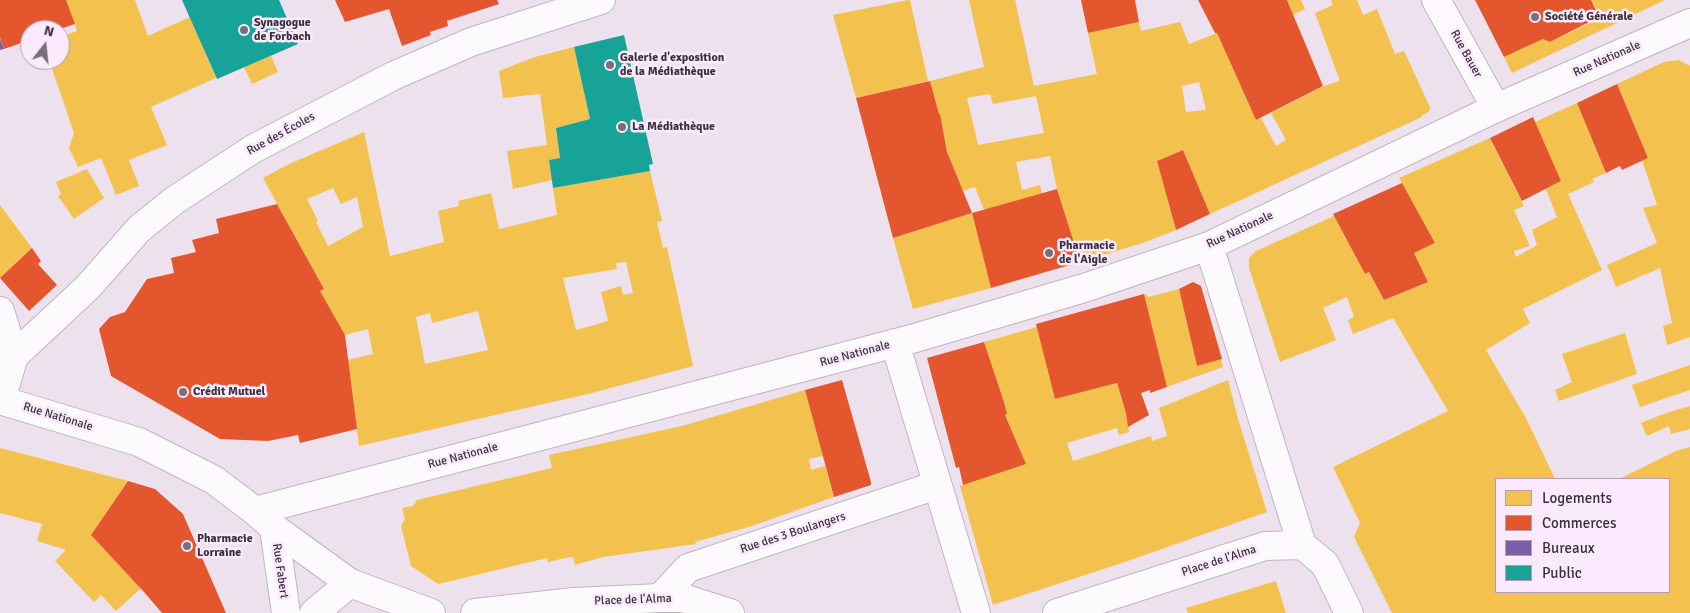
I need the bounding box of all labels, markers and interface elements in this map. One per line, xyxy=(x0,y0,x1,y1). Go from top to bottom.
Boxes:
place label: Société Générale xyxy=(1545,10,1633,24)
marker: Société Générale xyxy=(1529,11,1541,23)
place label: Synagogue de Forbach xyxy=(254,16,311,44)
north arrow xyxy=(20,20,70,70)
text: N xyxy=(42,22,56,41)
marker: Synagogue de Forbach xyxy=(238,24,250,36)
street label: Rue Bauer xyxy=(1447,28,1485,80)
street label: Rue Nationale xyxy=(1571,38,1643,80)
place label: Galerie d'exposition de la Médiathèque xyxy=(620,51,724,79)
marker: Galerie d'exposition de la Médiathèque xyxy=(604,59,616,71)
street label: Rue des Écoles xyxy=(244,109,318,159)
place label: La Médiathèque xyxy=(632,120,715,134)
marker: La Médiathèque xyxy=(616,121,628,133)
street label: Rue Nationale xyxy=(1204,208,1276,252)
place label: Pharmacie de l'Aigle xyxy=(1059,239,1115,267)
marker: Pharmacie de l'Aigle xyxy=(1043,247,1055,259)
street label: Rue Nationale xyxy=(818,338,892,370)
place label: Crédit Mutuel xyxy=(193,385,265,399)
marker: Crédit Mutuel xyxy=(177,386,189,398)
street label: Rue Nationale xyxy=(21,400,95,434)
street label: Rue Nationale xyxy=(426,440,500,472)
legend xyxy=(1495,478,1670,593)
text: Logements xyxy=(1542,489,1612,507)
street label: Rue des 3 Boulangers xyxy=(739,509,847,557)
text: Commerces xyxy=(1542,514,1616,532)
place label: Pharmacie Lorraine xyxy=(197,532,253,560)
text: Bureaux xyxy=(1542,539,1595,557)
marker: Pharmacie Lorraine xyxy=(181,540,193,552)
street label: Place de l'Alma xyxy=(1180,542,1258,580)
street label: Rue Fabert xyxy=(269,543,291,599)
text: Public xyxy=(1542,564,1582,582)
street label: Place de l'Alma xyxy=(594,591,672,609)

